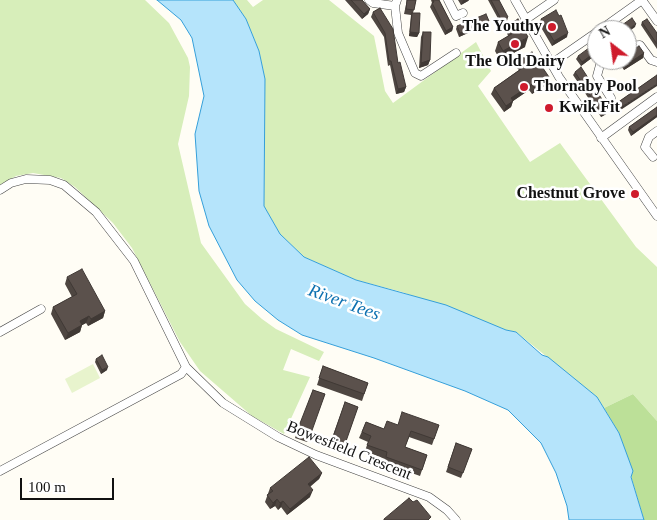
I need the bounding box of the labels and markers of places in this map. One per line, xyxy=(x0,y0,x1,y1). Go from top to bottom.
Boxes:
place label: The Youthy xyxy=(462,17,542,37)
marker: The Youthy xyxy=(546,21,558,33)
marker: The Old Dairy xyxy=(509,38,521,50)
place label: The Old Dairy xyxy=(465,52,565,72)
place label: Thornaby Pool xyxy=(534,77,637,97)
marker: Thornaby Pool xyxy=(518,81,530,93)
place label: Kwik Fit xyxy=(559,98,620,118)
marker: Kwik Fit xyxy=(543,102,555,114)
place label: Chestnut Grove xyxy=(516,184,625,204)
marker: Chestnut Grove xyxy=(629,188,641,200)

